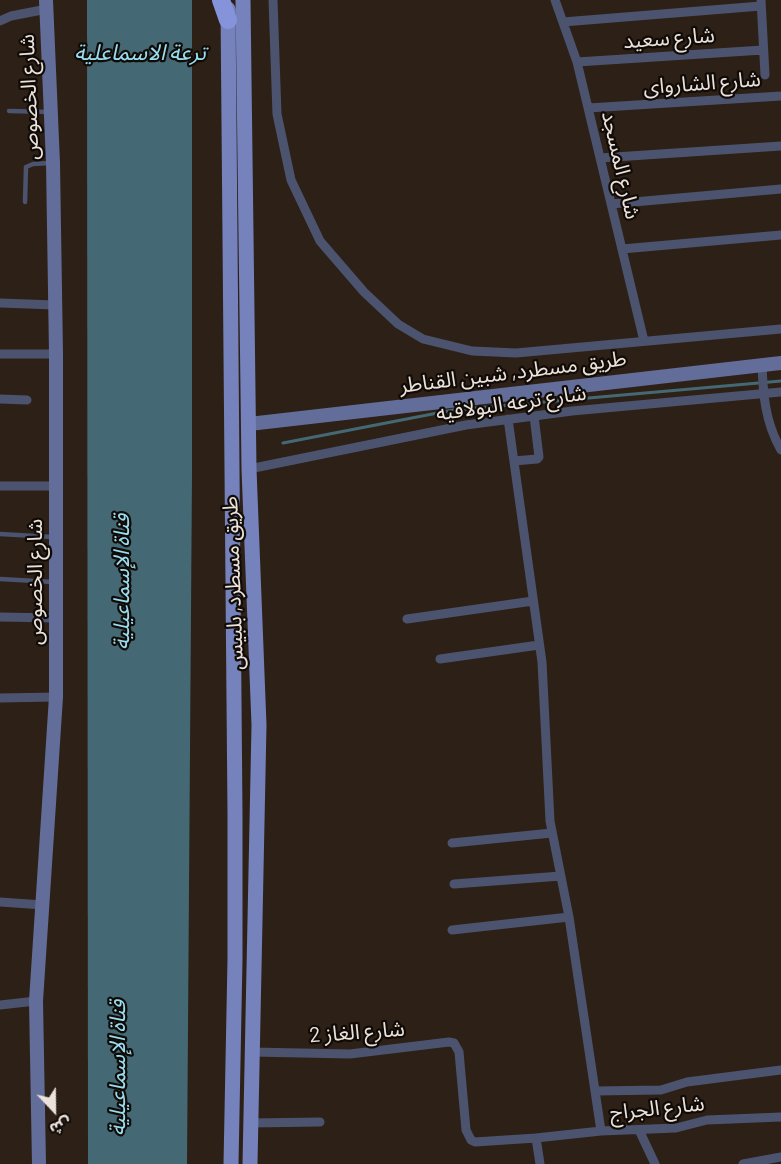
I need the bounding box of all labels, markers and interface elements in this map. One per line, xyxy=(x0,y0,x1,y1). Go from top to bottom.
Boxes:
street label: شارع سعيد xyxy=(622,22,716,54)
street label: شارع الخصوص xyxy=(14,33,44,161)
water label: ترعة الاسماعلية xyxy=(74,40,206,66)
street label: شارع الشارواى xyxy=(642,66,762,100)
street label: شارع المسجد xyxy=(596,109,646,221)
street label: طريق مسطرد, شبين القناطر xyxy=(398,346,628,398)
street label: شارع ترعه البولاقيه xyxy=(434,380,588,426)
street label: طريق مسطرد, بلبيس xyxy=(217,496,249,670)
water label: قناة الإسماعيلية xyxy=(109,514,135,650)
street label: شارع الخصوص xyxy=(22,519,48,645)
water label: قناة الإسماعيلية xyxy=(105,1000,131,1136)
street label: شارع الغاز 2 xyxy=(308,1016,406,1048)
north arrow xyxy=(24,1080,84,1140)
street label: شارع الجراج xyxy=(608,1090,706,1126)
text: ش xyxy=(47,1114,75,1140)

